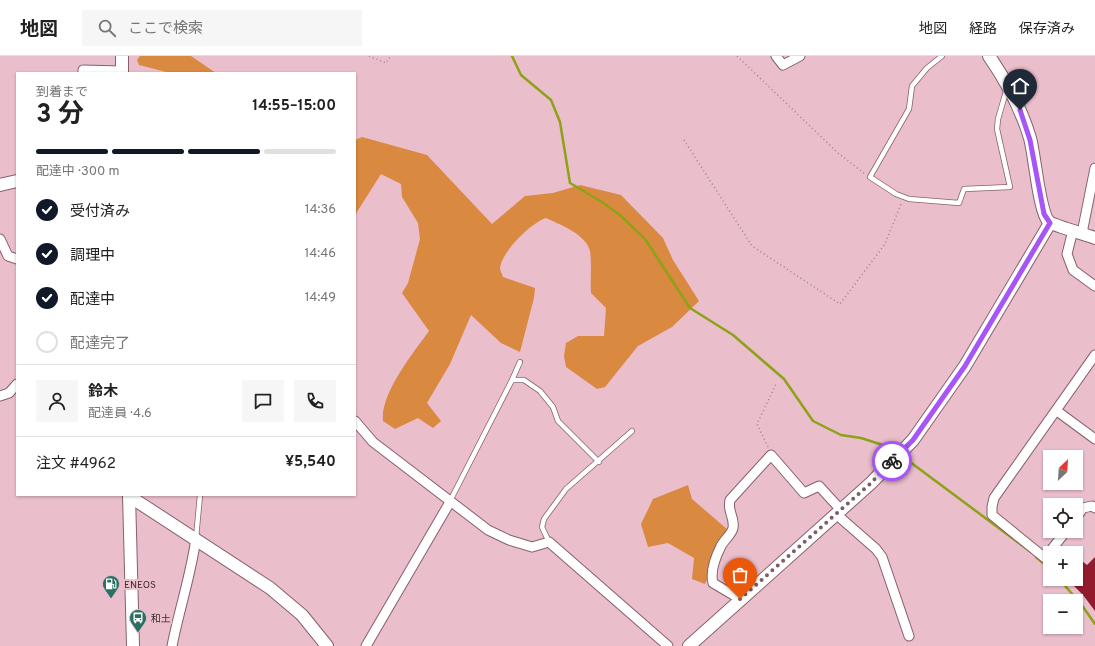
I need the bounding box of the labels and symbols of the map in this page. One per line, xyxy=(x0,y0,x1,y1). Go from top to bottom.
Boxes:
pin xyxy=(1003,69,1037,110)
courier xyxy=(872,441,912,481)
north arrow xyxy=(1043,450,1083,490)
pin xyxy=(723,558,757,599)
fuel station icon: ENEOS xyxy=(101,574,121,599)
place label: ENEOS xyxy=(124,579,156,592)
bus stop icon: 和土 xyxy=(128,608,148,633)
place label: 和土 xyxy=(151,613,171,626)

